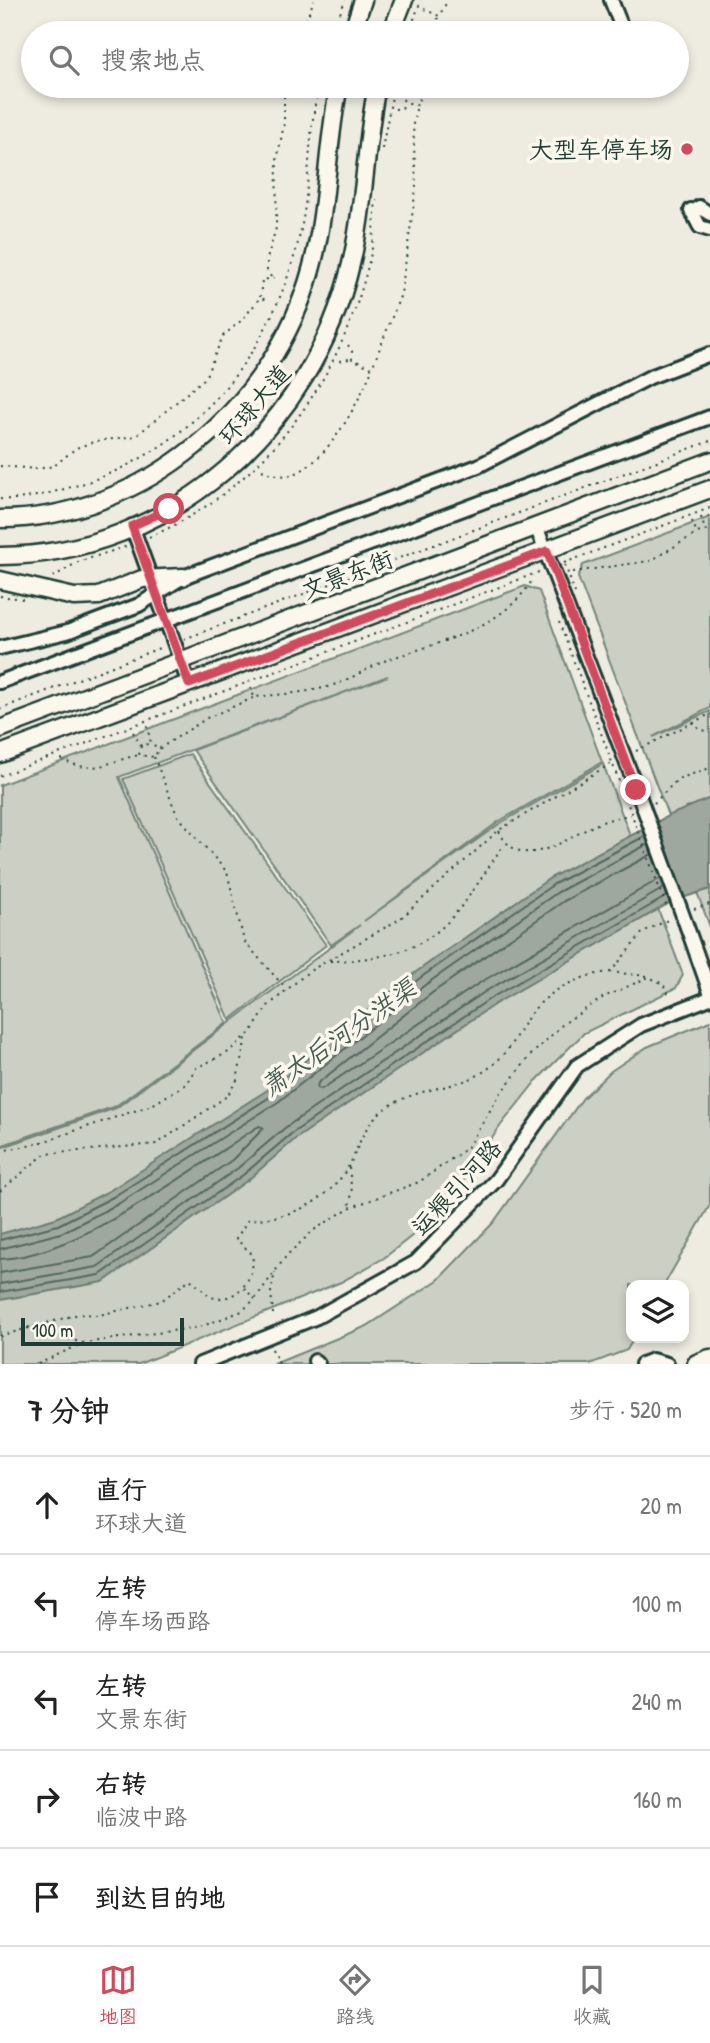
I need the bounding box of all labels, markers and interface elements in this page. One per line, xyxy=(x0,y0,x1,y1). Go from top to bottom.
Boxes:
search box xyxy=(21,21,689,98)
icon: search xyxy=(45,41,83,79)
text: 搜索地点 xyxy=(101,42,205,77)
place label: 大型车停车场 xyxy=(529,133,673,165)
marker: 大型车停车场 xyxy=(679,141,695,157)
street label: 环球大道 xyxy=(211,357,297,451)
route start xyxy=(153,493,184,524)
street label: 文景东街 xyxy=(296,542,398,606)
route end xyxy=(620,774,651,805)
water label: 萧太后河分洪渠 xyxy=(253,969,424,1104)
street label: 运粮引河路 xyxy=(404,1132,508,1242)
map controls xyxy=(626,1280,689,1343)
button: layers xyxy=(626,1280,689,1343)
scale bar xyxy=(21,1315,184,1347)
text: 100 m xyxy=(32,1317,73,1343)
text: 7 分钟 xyxy=(28,1390,110,1430)
text: 步行 · 520 m xyxy=(569,1394,682,1425)
text: 直行 xyxy=(95,1472,147,1507)
icon: ahead xyxy=(28,1486,66,1524)
text: 20 m xyxy=(640,1490,682,1521)
text: 环球大道 xyxy=(95,1507,187,1538)
text: 左转 xyxy=(95,1570,147,1605)
icon: left xyxy=(28,1584,66,1622)
text: 100 m xyxy=(632,1588,682,1619)
text: 停车场西路 xyxy=(95,1605,210,1636)
text: 左转 xyxy=(95,1668,147,1703)
icon: left xyxy=(28,1682,66,1720)
text: 240 m xyxy=(631,1686,682,1717)
text: 文景东街 xyxy=(95,1703,187,1734)
text: 右转 xyxy=(95,1766,147,1801)
icon: right xyxy=(28,1780,66,1818)
text: 160 m xyxy=(633,1784,682,1815)
text: 临波中路 xyxy=(95,1801,187,1832)
icon: arrive xyxy=(28,1878,66,1916)
text: 到达目的地 xyxy=(95,1880,225,1915)
tab: 地图 xyxy=(99,1961,137,2029)
tab: 路线 xyxy=(336,1961,374,2029)
tab: 收藏 xyxy=(573,1961,611,2029)

